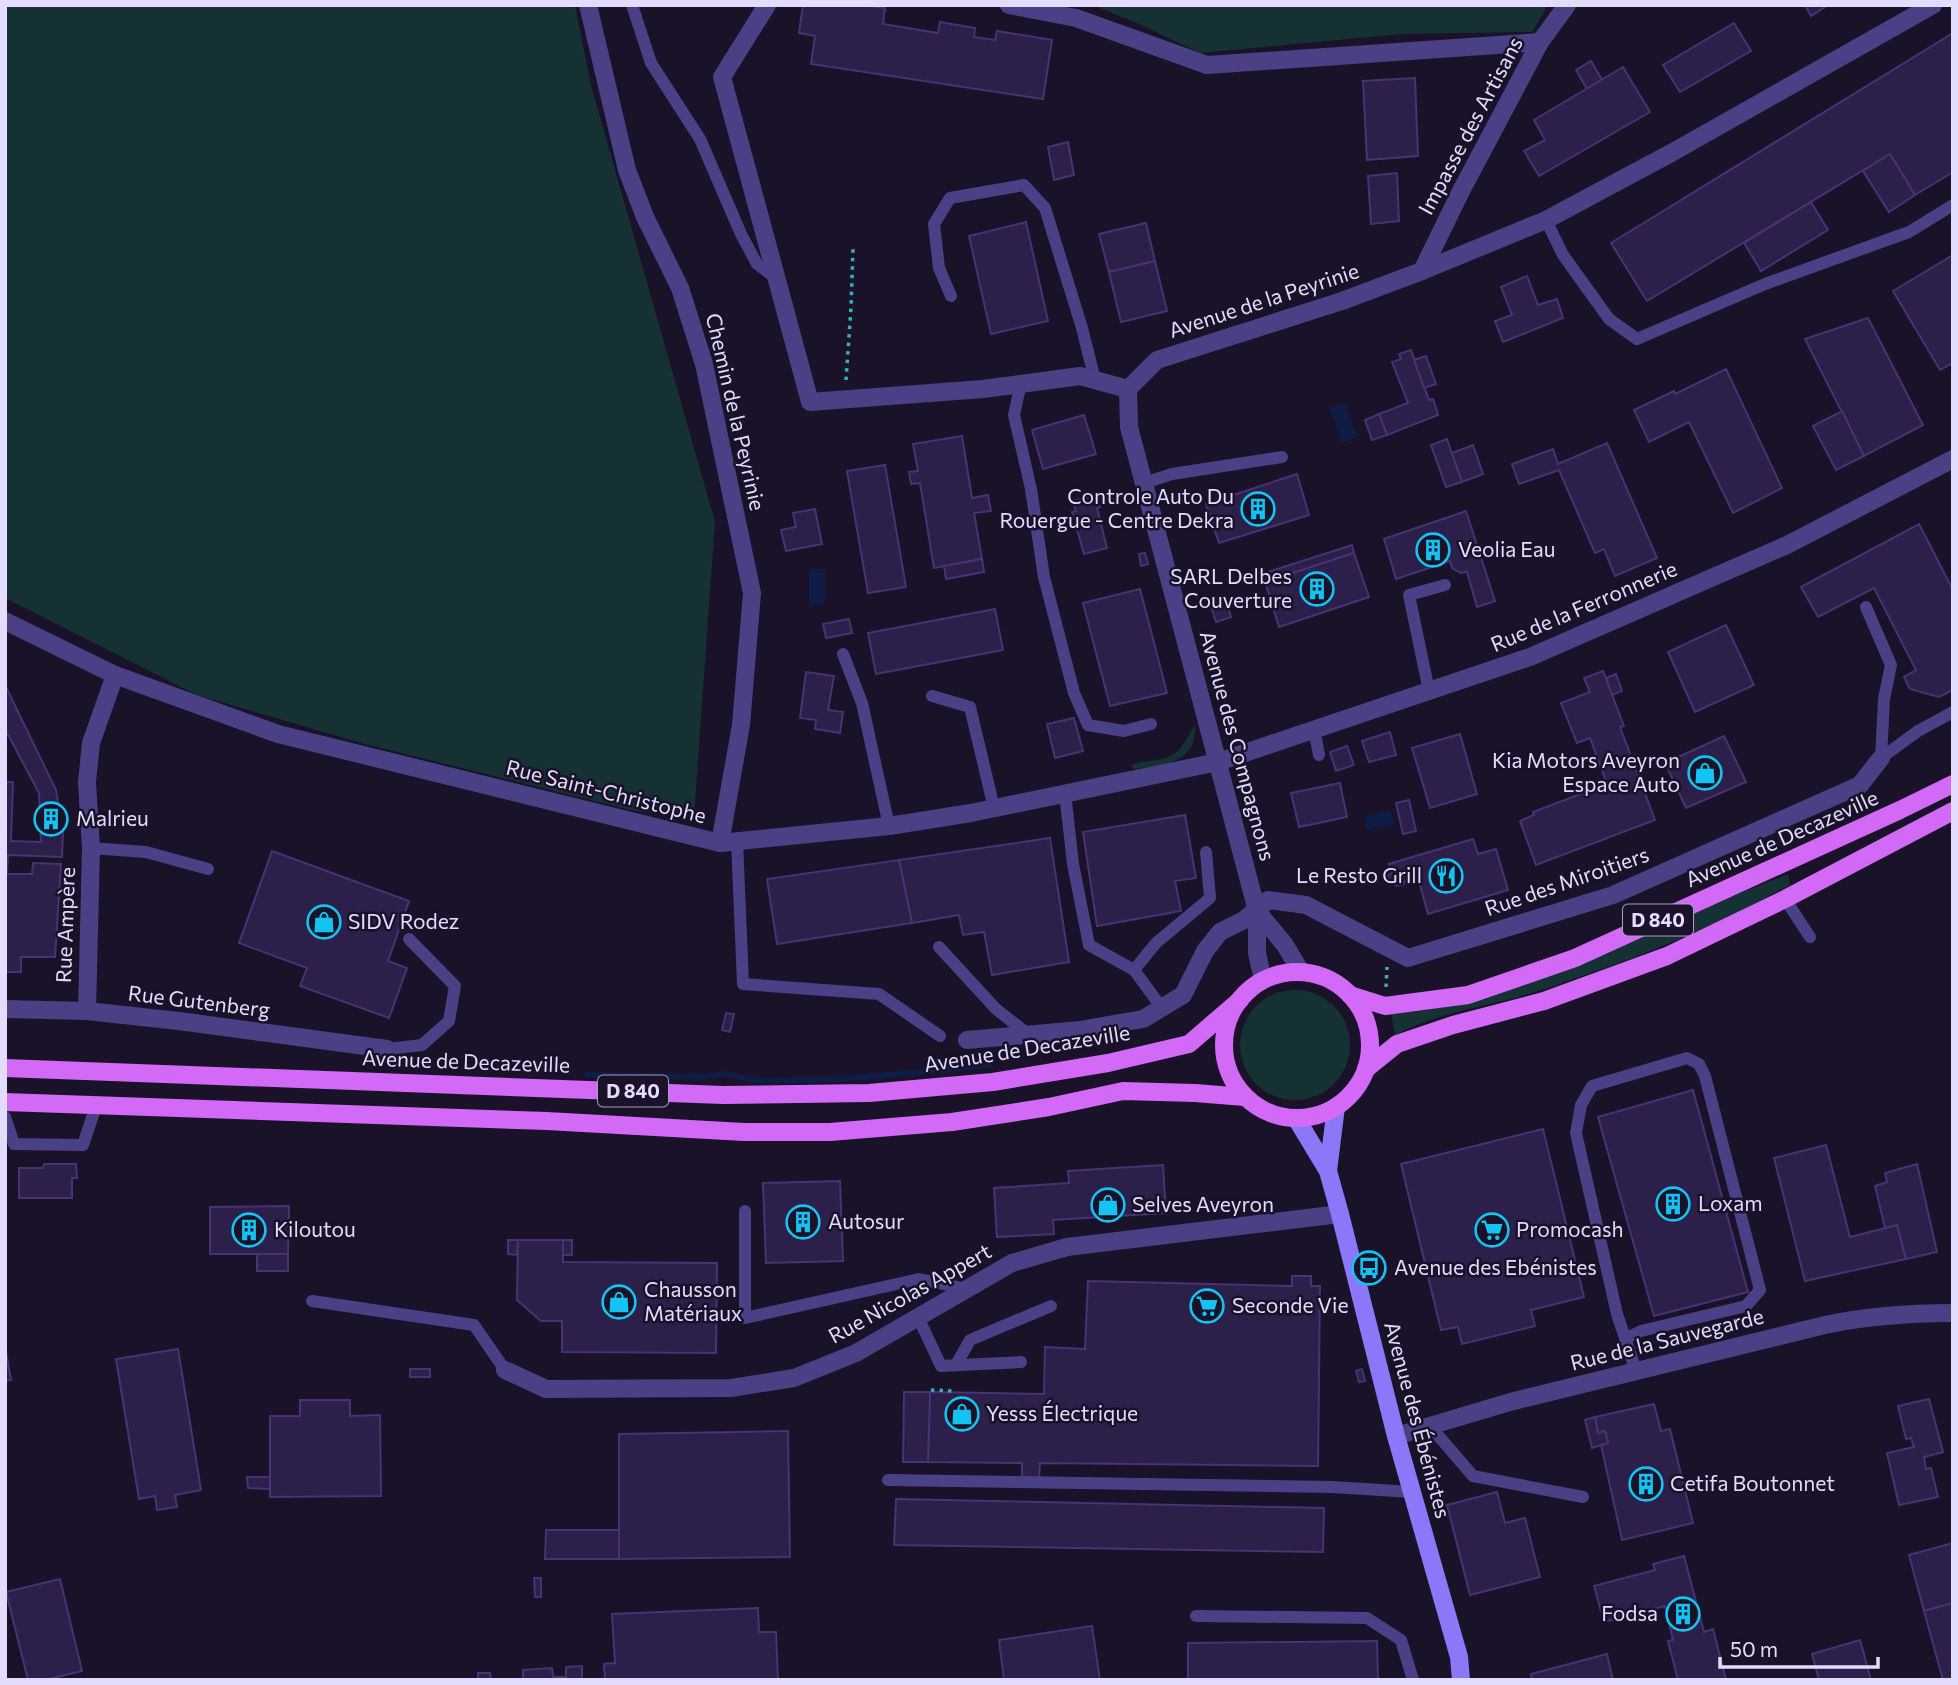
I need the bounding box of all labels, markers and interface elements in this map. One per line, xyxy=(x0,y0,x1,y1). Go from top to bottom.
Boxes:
street label: Impasse des Artisans xyxy=(1412,32,1527,218)
street label: Avenue de la Peyrinie xyxy=(1165,257,1362,342)
street label: Chemin de la Peyrinie xyxy=(702,311,771,513)
place label: Controle Auto Du Rouergue - Centre Dekra xyxy=(999,483,1234,532)
building icon: Controle Auto Du Rouergue - Centre Dekra xyxy=(1239,490,1277,528)
building icon: Veolia Eau xyxy=(1414,531,1452,569)
place label: Veolia Eau xyxy=(1458,536,1555,561)
street label: Rue de la Ferronnerie xyxy=(1486,555,1680,656)
place label: SARL Delbes Couverture xyxy=(1170,563,1292,612)
building icon: SARL Delbes Couverture xyxy=(1298,570,1336,608)
street label: Avenue des Compagnons xyxy=(1196,628,1281,863)
place label: Kia Motors Aveyron Espace Auto xyxy=(1492,747,1680,796)
street label: Rue Saint-Christophe xyxy=(504,754,709,827)
shop icon: Kia Motors Aveyron Espace Auto xyxy=(1686,754,1724,792)
street label: Avenue de Decazeville xyxy=(1681,784,1882,891)
building icon: Malrieu xyxy=(32,800,70,838)
place label: Malrieu xyxy=(76,805,149,830)
street label: Rue des Miroitiers xyxy=(1481,841,1652,920)
restaurant icon: Le Resto Grill xyxy=(1427,857,1465,895)
place label: Le Resto Grill xyxy=(1296,862,1422,887)
street label: Rue Ampère xyxy=(50,866,79,983)
shop icon: SIDV Rodez xyxy=(305,903,343,941)
road number: D 840 xyxy=(1623,904,1693,936)
place label: SIDV Rodez xyxy=(348,908,459,933)
street label: Rue Gutenberg xyxy=(127,979,272,1022)
street label: Avenue de Decazeville xyxy=(922,1019,1132,1076)
street label: Avenue de Decazeville xyxy=(362,1044,571,1077)
road number: D 840 xyxy=(598,1076,668,1106)
building icon: Loxam xyxy=(1654,1185,1692,1223)
shop icon: Selves Aveyron xyxy=(1089,1186,1127,1224)
place label: Loxam xyxy=(1698,1190,1763,1215)
place label: Selves Aveyron xyxy=(1132,1191,1274,1216)
building icon: Autosur xyxy=(784,1203,822,1241)
place label: Autosur xyxy=(828,1208,904,1233)
building icon: Kiloutou xyxy=(230,1211,268,1249)
supermarket icon: Promocash xyxy=(1473,1211,1511,1249)
place label: Kiloutou xyxy=(274,1216,356,1241)
place label: Promocash xyxy=(1516,1216,1624,1241)
street label: Rue Nicolas Appert xyxy=(824,1238,995,1348)
bus stop icon: Avenue des Ebénistes xyxy=(1350,1249,1388,1287)
place label: Avenue des Ebénistes xyxy=(1394,1254,1597,1279)
place label: Chausson Matériaux xyxy=(644,1276,742,1325)
shop icon: Chausson Matériaux xyxy=(600,1283,638,1321)
supermarket icon: Seconde Vie xyxy=(1188,1287,1226,1325)
place label: Seconde Vie xyxy=(1232,1292,1348,1317)
street label: Rue de la Sauvegarde xyxy=(1567,1302,1766,1375)
street label: Avenue des Ébénistes xyxy=(1380,1318,1457,1521)
shop icon: Yesss Électrique xyxy=(943,1395,981,1433)
place label: Yesss Électrique xyxy=(986,1400,1138,1425)
building icon: Cetifa Boutonnet xyxy=(1627,1465,1665,1503)
place label: Cetifa Boutonnet xyxy=(1670,1470,1835,1495)
building icon: Fodsa xyxy=(1664,1595,1702,1633)
place label: Fodsa xyxy=(1601,1600,1658,1625)
scale bar xyxy=(1720,1626,1878,1670)
text: 50 m xyxy=(1730,1636,1778,1661)

